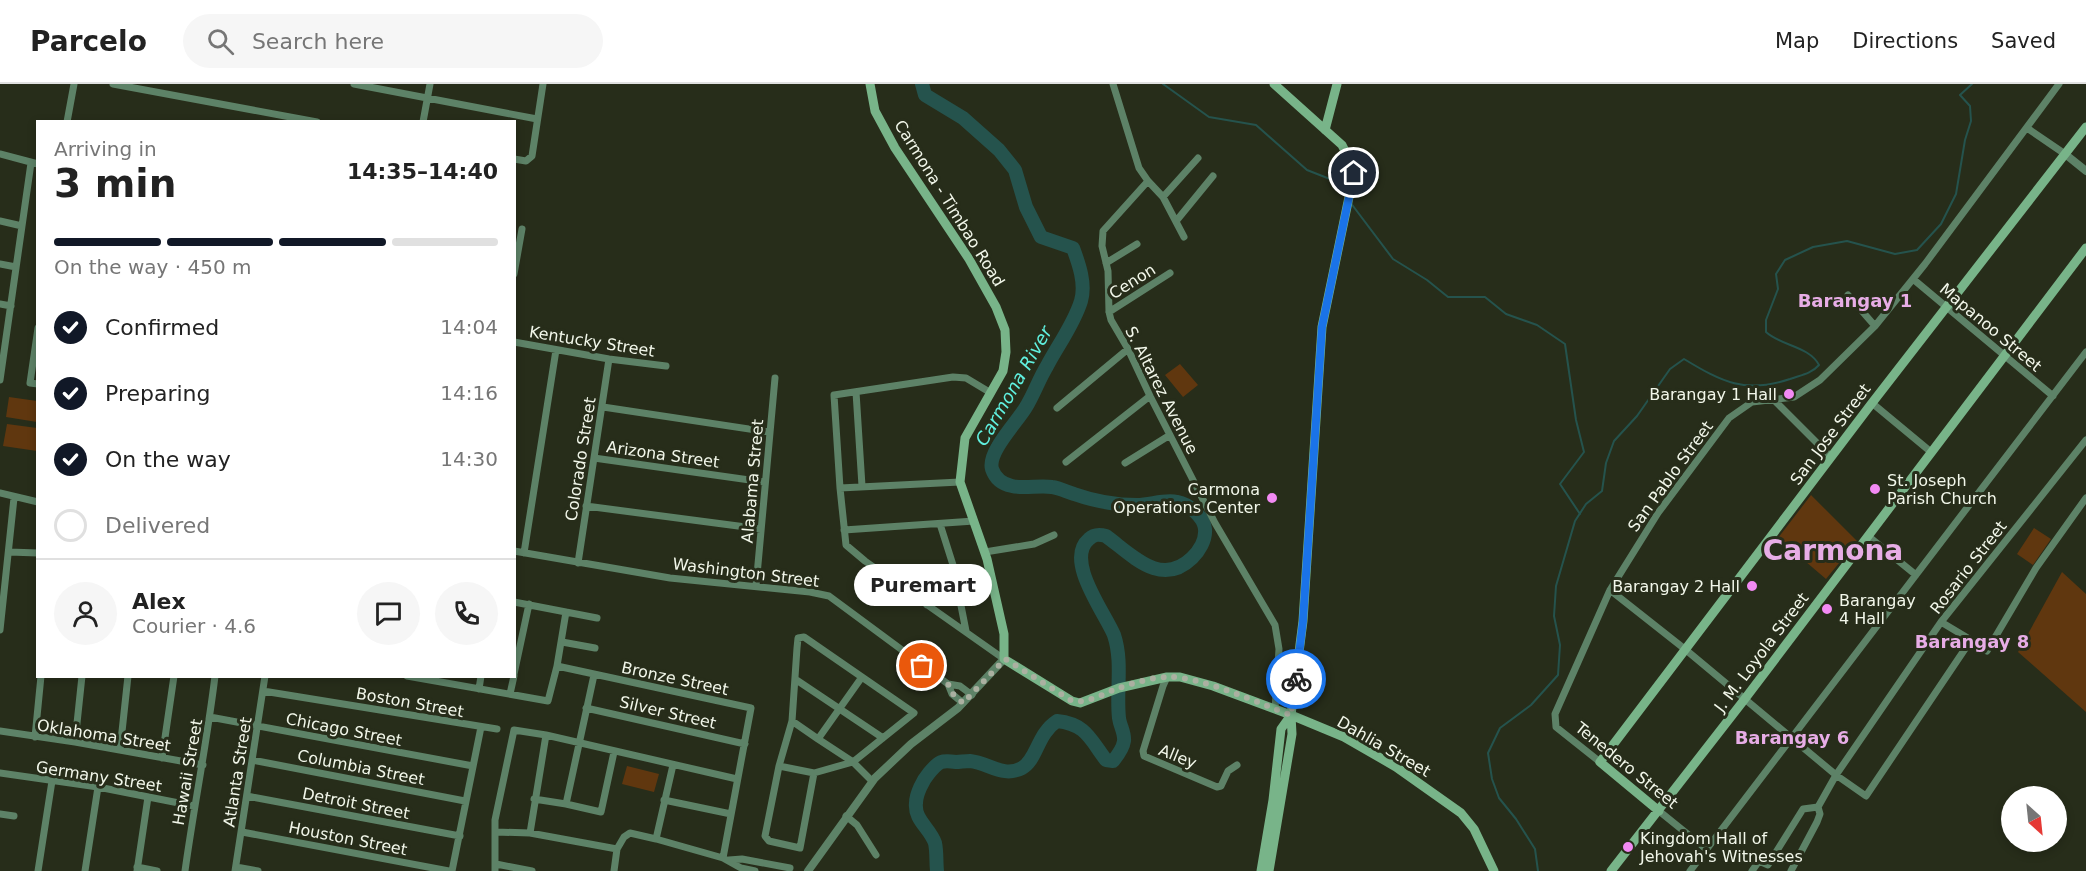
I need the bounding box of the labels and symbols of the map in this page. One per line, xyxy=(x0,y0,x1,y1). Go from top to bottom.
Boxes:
street label: Carmona - Timbao Road xyxy=(890,116,1009,290)
pin xyxy=(1328,147,1379,198)
street label: Cenon xyxy=(1106,260,1159,303)
street label: Mapanoo Street xyxy=(1936,279,2045,375)
district label: Barangay 1 xyxy=(1798,290,1912,311)
water label: Carmona River xyxy=(971,321,1057,449)
street label: Kentucky Street xyxy=(528,322,656,361)
street label: S. Altarez Avenue xyxy=(1121,323,1202,457)
street label: San Jose Street xyxy=(1786,380,1875,489)
place label: Barangay 1 Hall xyxy=(1649,385,1777,404)
marker: Barangay 1 Hall xyxy=(1782,387,1796,401)
street label: Colorado Street xyxy=(561,396,600,522)
street label: San Pablo Street xyxy=(1624,417,1717,535)
street label: Alabama Street xyxy=(738,418,767,544)
street label: Arizona Street xyxy=(605,437,721,472)
place label: St. Joseph Parish Church xyxy=(1887,471,1997,508)
place label: Carmona Operations Center xyxy=(1113,480,1260,517)
marker: St. Joseph Parish Church xyxy=(1868,482,1882,496)
marker: Carmona Operations Center xyxy=(1265,491,1279,505)
street label: Rosario Street xyxy=(1926,517,2011,618)
district label: Carmona xyxy=(1763,534,1903,567)
street label: Washington Street xyxy=(671,554,820,591)
callout: Puremart xyxy=(853,564,991,606)
place label: Barangay 2 Hall xyxy=(1612,577,1740,596)
marker: Barangay 2 Hall xyxy=(1745,579,1759,593)
street label: J. M. Loyola Street xyxy=(1710,589,1812,717)
place label: Barangay 4 Hall xyxy=(1839,591,1916,628)
marker: Barangay 4 Hall xyxy=(1820,602,1834,616)
district label: Barangay 8 xyxy=(1915,631,2029,652)
pin xyxy=(896,640,947,691)
courier xyxy=(1266,649,1326,709)
street label: Bronze Street xyxy=(620,658,730,699)
street label: Boston Street xyxy=(355,684,465,721)
street label: Silver Street xyxy=(618,692,718,733)
street label: Chicago Street xyxy=(284,709,404,750)
street label: Dahlia Street xyxy=(1334,712,1434,781)
street label: Oklahoma Street xyxy=(36,716,172,755)
street label: Atlanta Street xyxy=(219,716,256,828)
street label: Hawaii Street xyxy=(169,718,206,827)
street label: Tenedero Street xyxy=(1571,718,1682,813)
district label: Barangay 6 xyxy=(1735,727,1849,748)
street label: Alley xyxy=(1156,740,1200,773)
street label: Columbia Street xyxy=(296,746,426,789)
street label: Germany Street xyxy=(35,757,163,796)
street label: Detroit Street xyxy=(301,784,411,823)
north arrow xyxy=(2001,786,2067,852)
street label: Houston Street xyxy=(287,818,409,859)
place label: Kingdom Hall of Jehovah's Witnesses xyxy=(1639,829,1803,866)
marker: Kingdom Hall of Jehovah's Witnesses xyxy=(1621,840,1635,854)

